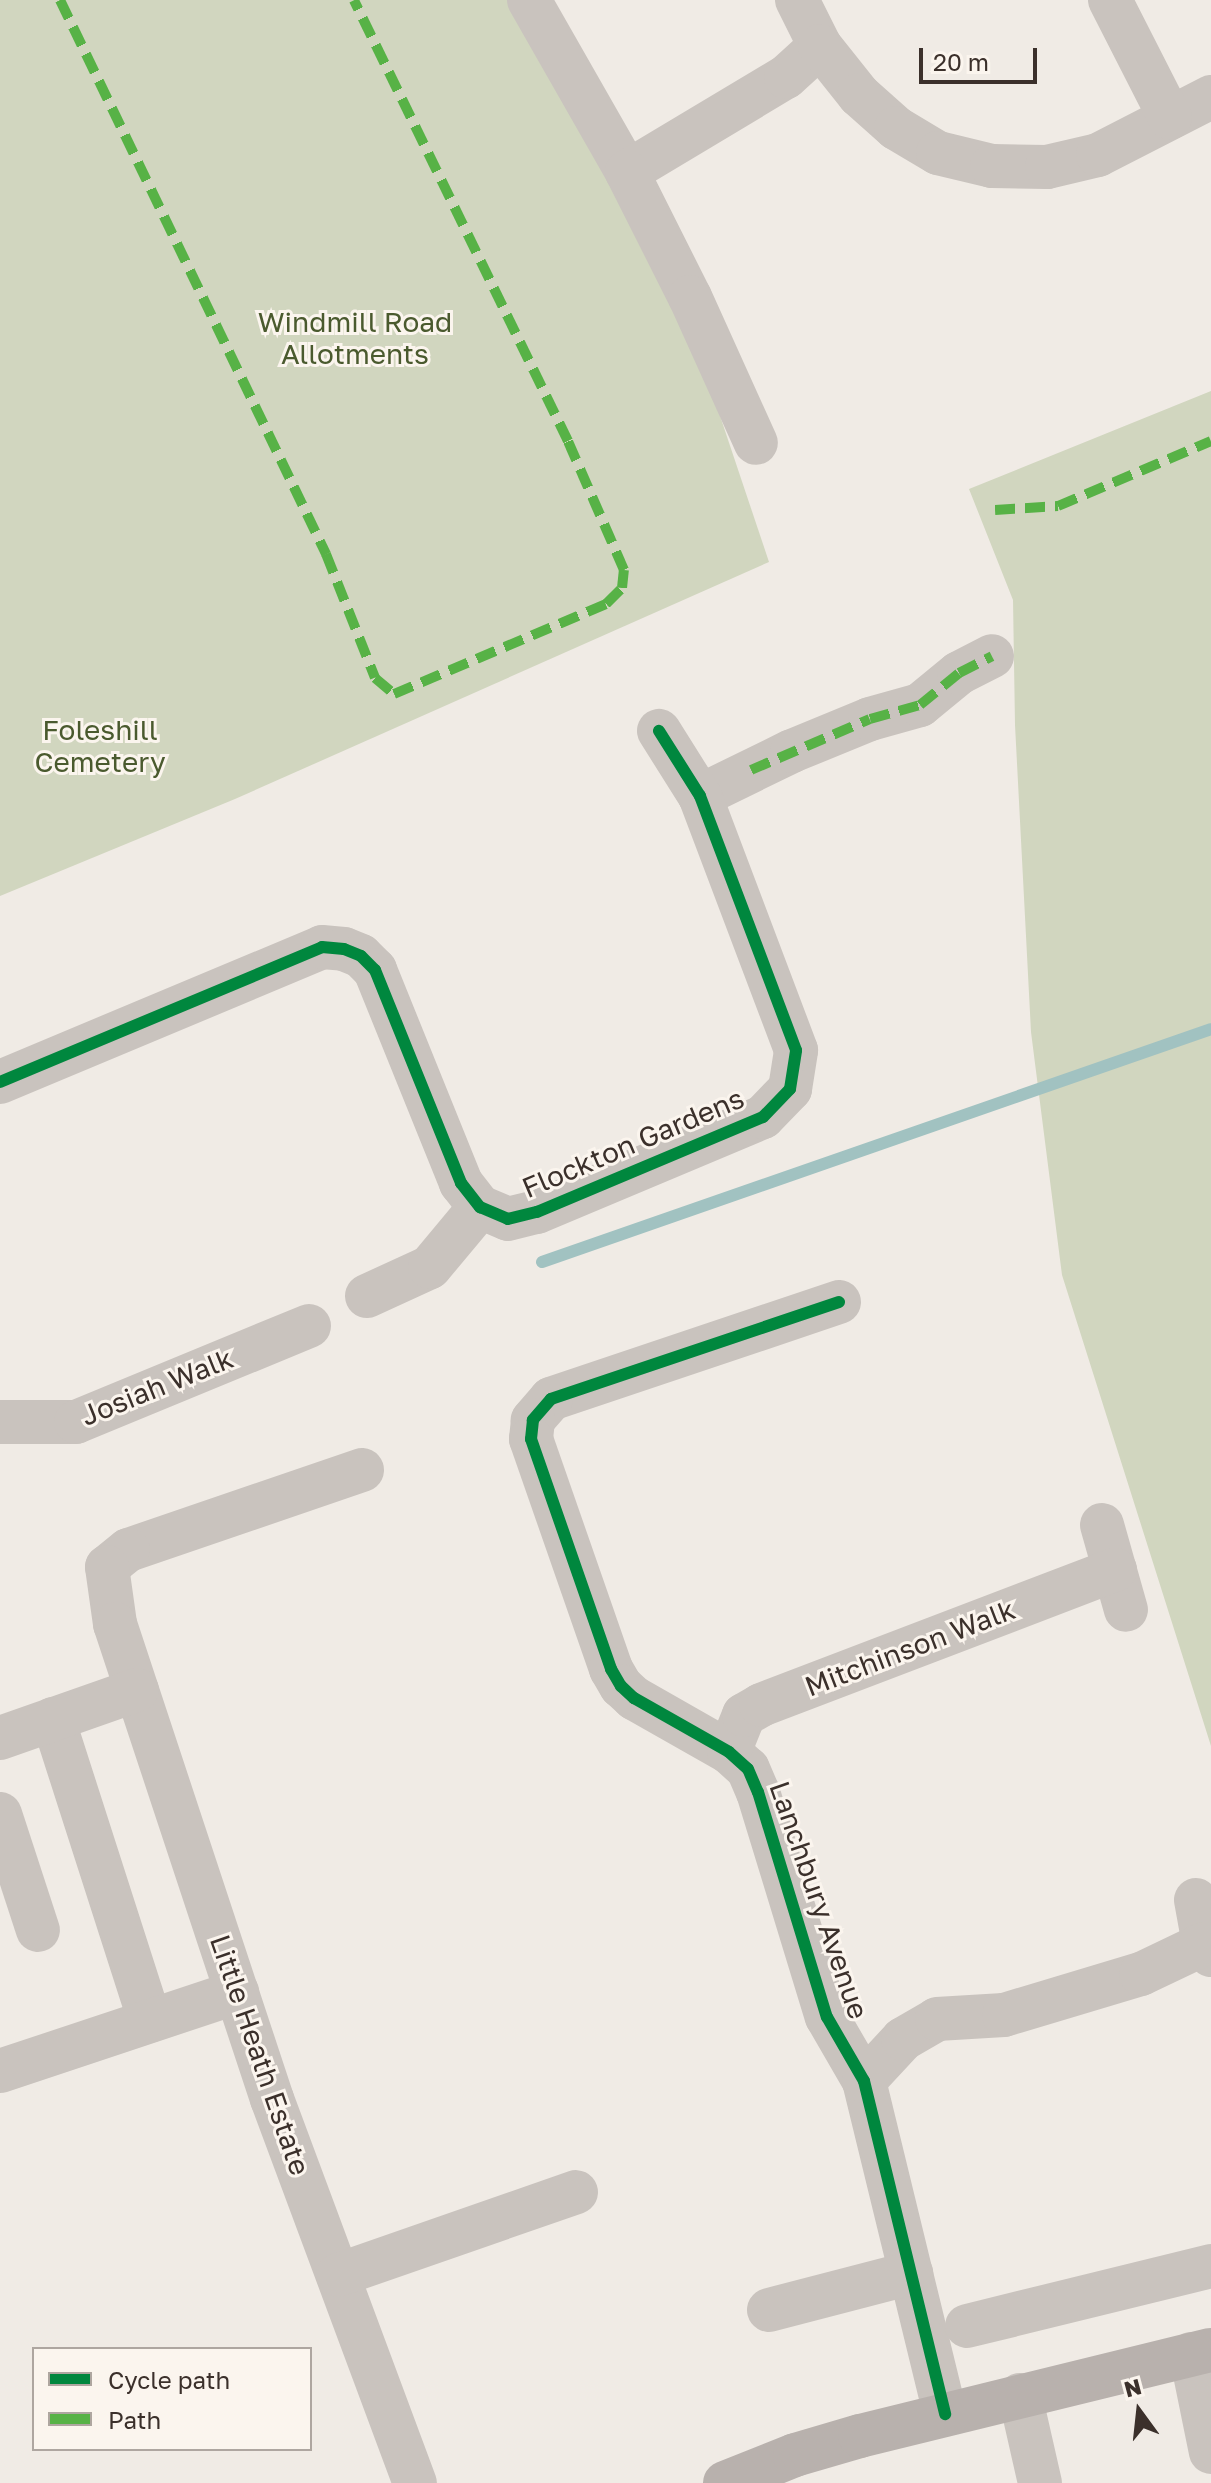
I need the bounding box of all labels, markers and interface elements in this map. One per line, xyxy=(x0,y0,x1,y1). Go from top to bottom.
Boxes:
scale bar xyxy=(923,32,1041,82)
text: 20 m xyxy=(933,47,989,76)
park label: Windmill Road Allotments xyxy=(258,305,452,371)
park label: Foleshill Cemetery xyxy=(34,713,166,779)
street label: Flockton Gardens xyxy=(517,1081,749,1205)
street label: Josiah Walk xyxy=(76,1341,238,1433)
street label: Mitchinson Walk xyxy=(800,1592,1020,1704)
street label: Lanchbury Avenue xyxy=(763,1777,875,2023)
street label: Little Heath Estate xyxy=(203,1930,317,2180)
legend xyxy=(32,2347,312,2451)
text: Cycle path xyxy=(108,2365,230,2394)
north arrow xyxy=(1099,2371,1179,2451)
text: N xyxy=(1121,2372,1144,2403)
text: Path xyxy=(108,2405,161,2434)

